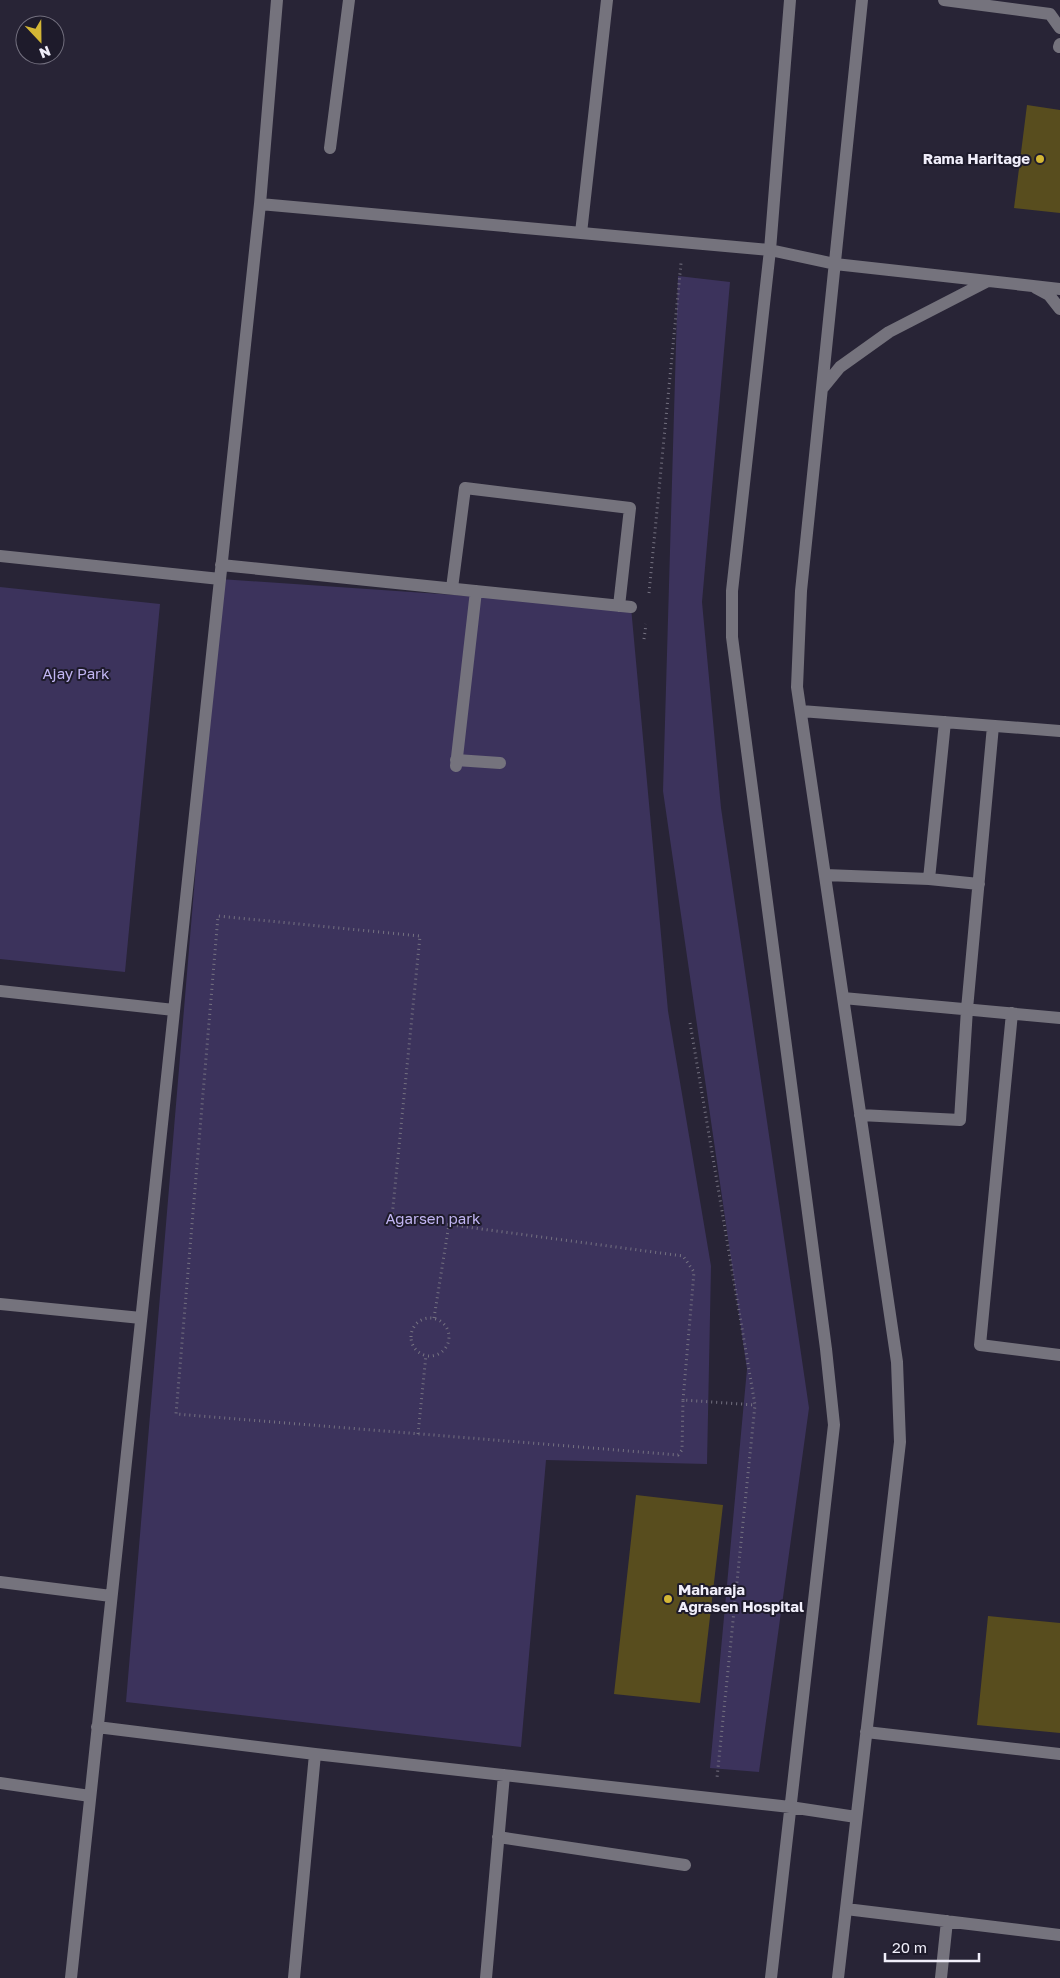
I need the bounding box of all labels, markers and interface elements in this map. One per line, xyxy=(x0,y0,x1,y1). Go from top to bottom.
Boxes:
north arrow xyxy=(15,15,65,65)
text: N xyxy=(37,43,53,62)
place label: Rama Haritage xyxy=(923,149,1030,167)
marker: Rama Haritage xyxy=(1034,153,1046,165)
park label: Ajay Park xyxy=(43,664,110,682)
park label: Agarsen park xyxy=(385,1209,481,1227)
place label: Maharaja Agrasen Hospital xyxy=(678,1580,804,1615)
marker: Maharaja Agrasen Hospital xyxy=(662,1593,674,1605)
scale bar xyxy=(885,1930,979,1962)
text: 20 m xyxy=(892,1938,927,1956)

